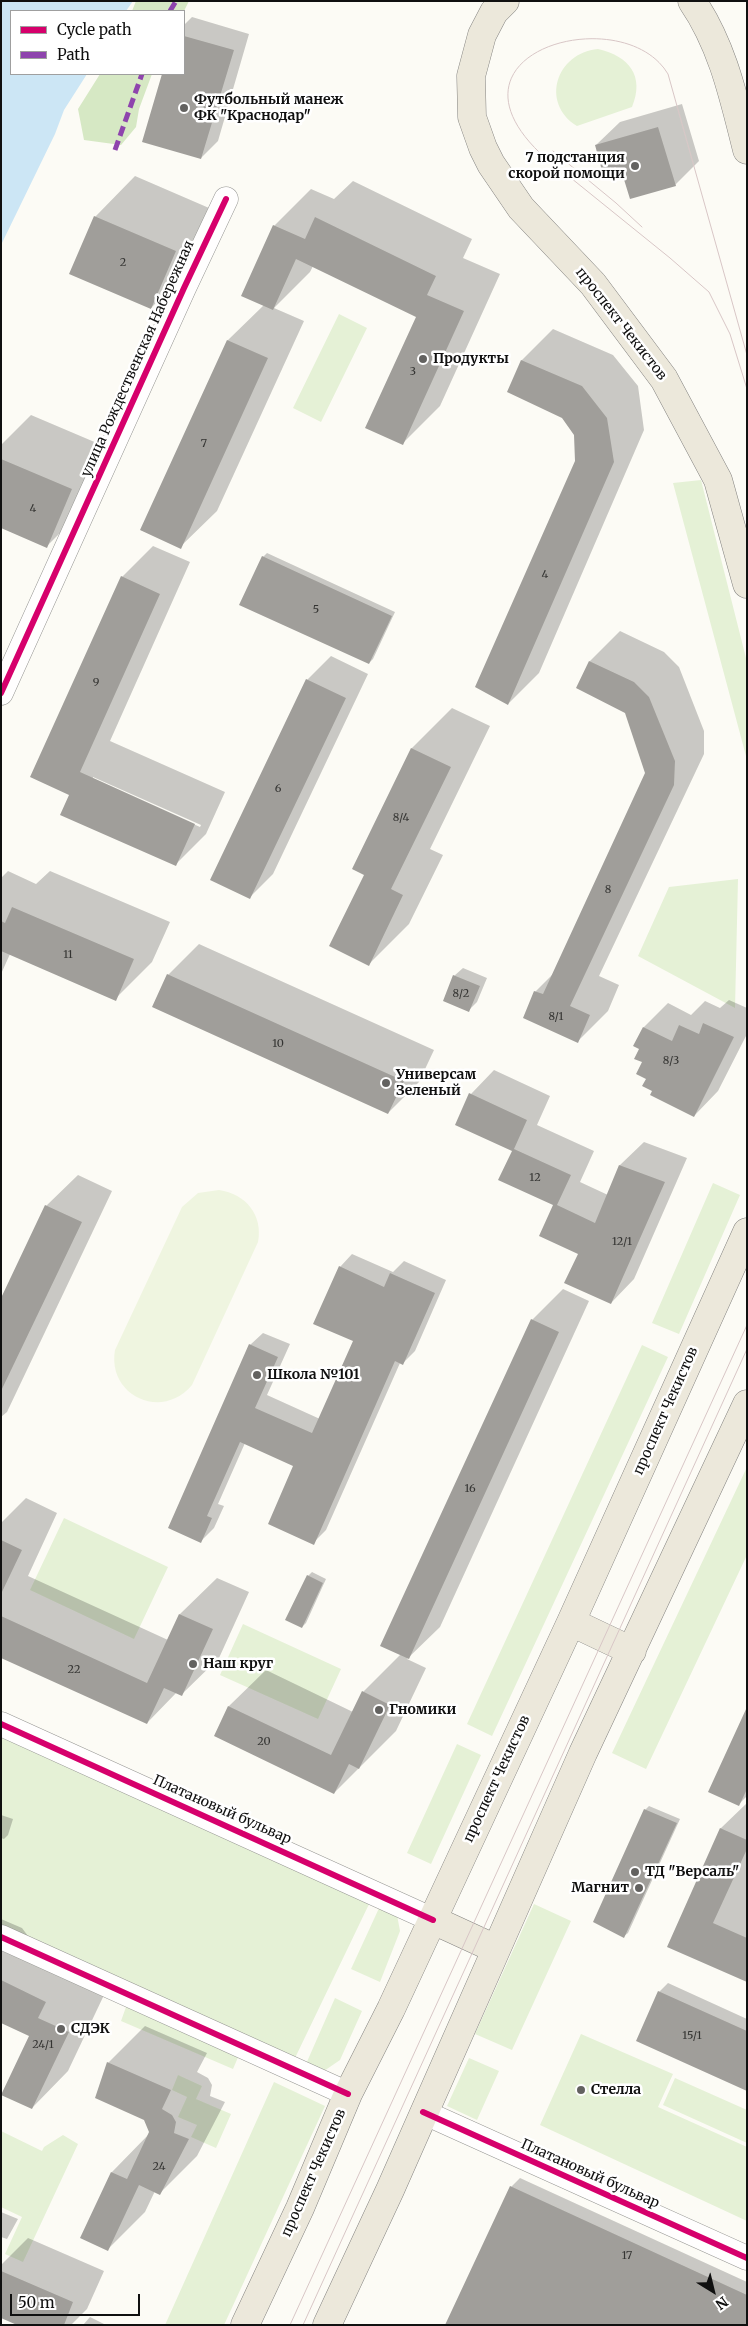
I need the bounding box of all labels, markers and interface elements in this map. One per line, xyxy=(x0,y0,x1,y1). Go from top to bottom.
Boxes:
legend xyxy=(10,10,185,75)
text: Cycle path xyxy=(57,20,132,39)
text: Path xyxy=(57,45,90,64)
place label: Футбольный манеж ФК "Краснодар" xyxy=(194,92,344,124)
marker: Футбольный манеж ФК "Краснодар" xyxy=(178,102,190,114)
place label: 7 подстанция скорой помощи xyxy=(508,150,625,182)
marker: 7 подстанция скорой помощи xyxy=(629,160,641,172)
street label: улица Рождественская Набережная xyxy=(78,238,198,480)
house number: 2 xyxy=(120,256,126,270)
street label: проспект Чекистов xyxy=(572,264,670,384)
place label: Продукты xyxy=(433,351,509,367)
marker: Продукты xyxy=(417,353,429,365)
house number: 3 xyxy=(410,365,416,379)
house number: 7 xyxy=(201,437,207,451)
house number: 4 xyxy=(30,502,36,516)
house number: 4 xyxy=(542,568,548,582)
house number: 5 xyxy=(313,603,319,617)
house number: 9 xyxy=(93,676,99,690)
house number: 6 xyxy=(275,782,281,796)
house number: 8/4 xyxy=(393,811,409,825)
house number: 8 xyxy=(605,883,611,897)
house number: 11 xyxy=(63,948,73,962)
house number: 8/2 xyxy=(453,987,469,1001)
house number: 8/1 xyxy=(548,1010,564,1024)
house number: 10 xyxy=(272,1037,284,1051)
house number: 8/3 xyxy=(663,1054,679,1068)
place label: Универсам Зеленый xyxy=(396,1067,476,1100)
marker: Универсам Зеленый xyxy=(380,1077,392,1089)
house number: 12 xyxy=(529,1171,541,1185)
house number: 12/1 xyxy=(612,1235,632,1249)
street label: проспект Чекистов xyxy=(630,1344,702,1478)
place label: Школа №101 xyxy=(267,1367,359,1383)
marker: Школа №101 xyxy=(251,1369,263,1381)
house number: 16 xyxy=(464,1482,476,1496)
place label: Наш круг xyxy=(203,1656,273,1672)
marker: Наш круг xyxy=(187,1658,199,1670)
house number: 22 xyxy=(68,1663,80,1677)
place label: Гномики xyxy=(389,1702,456,1718)
marker: Гномики xyxy=(373,1704,385,1716)
street label: проспект Чекистов xyxy=(460,1713,534,1845)
house number: 20 xyxy=(257,1735,271,1749)
street label: Платановый бульвар xyxy=(150,1772,294,1848)
place label: ТД "Версаль" xyxy=(645,1864,739,1880)
marker: ТД "Версаль" xyxy=(629,1866,641,1878)
place label: Магнит xyxy=(571,1880,629,1896)
marker: Магнит xyxy=(633,1882,645,1894)
place label: СДЭК xyxy=(71,2021,110,2037)
marker: СДЭК xyxy=(55,2023,67,2035)
house number: 15/1 xyxy=(682,2029,702,2043)
house number: 24/1 xyxy=(32,2038,54,2052)
place label: Стелла xyxy=(591,2082,641,2098)
marker: Стелла xyxy=(575,2084,587,2096)
street label: проспект Чекистов xyxy=(278,2106,350,2240)
street label: Платановый бульвар xyxy=(518,2136,662,2212)
house number: 24 xyxy=(153,2160,165,2174)
house number: 17 xyxy=(622,2249,632,2263)
north arrow xyxy=(688,2266,738,2316)
scale bar xyxy=(12,2284,142,2316)
text: 50 m xyxy=(18,2293,55,2312)
text: N xyxy=(712,2293,732,2314)

